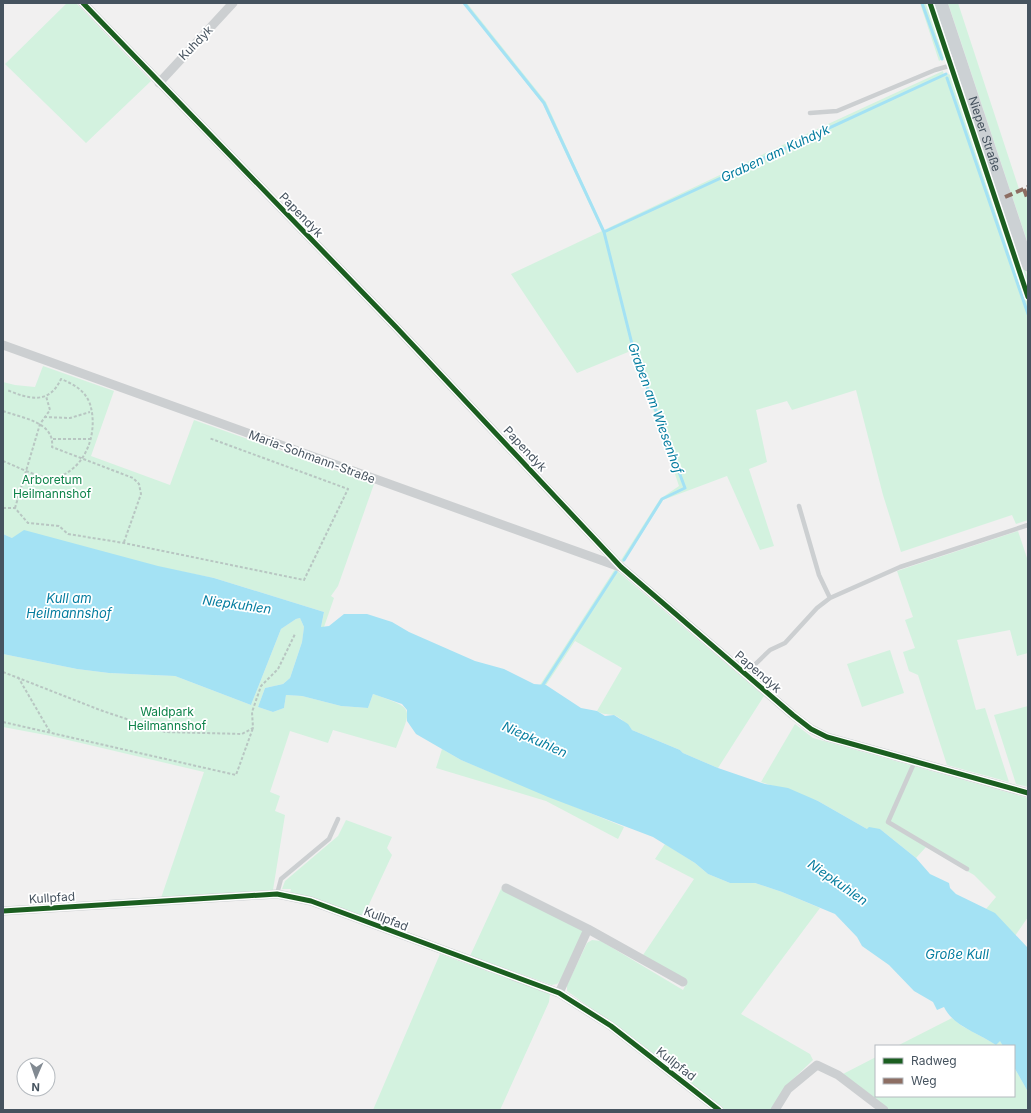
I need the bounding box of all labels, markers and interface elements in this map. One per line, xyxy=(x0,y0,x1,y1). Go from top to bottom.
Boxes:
street label: Kuhdyk xyxy=(175,22,216,63)
street label: Nieper Straße xyxy=(965,94,1004,173)
water label: Graben am Kuhdyk xyxy=(718,120,833,185)
street label: Papendyk xyxy=(276,189,327,241)
water label: Graben am Wiesenhof xyxy=(625,340,688,477)
street label: Papendyk xyxy=(501,423,550,475)
street label: Maria-Sohmann-Straße xyxy=(247,427,378,486)
park label: Arboretum Heilmannshof xyxy=(13,472,92,501)
water label: Kull am Heilmannshof xyxy=(26,590,113,621)
water label: Niepkuhlen xyxy=(202,591,273,617)
street label: Papendyk xyxy=(732,647,785,696)
park label: Waldpark Heilmannshof xyxy=(128,704,207,733)
water label: Niepkuhlen xyxy=(500,718,570,761)
water label: Niepkuhlen xyxy=(805,856,871,909)
street label: Kullpfad xyxy=(28,888,76,907)
street label: Kullpfad xyxy=(362,903,410,934)
water label: Große Kull xyxy=(925,946,990,962)
street label: Kullpfad xyxy=(653,1043,699,1084)
legend xyxy=(875,1045,1015,1097)
text: Radweg xyxy=(911,1053,957,1068)
north arrow xyxy=(16,1057,56,1097)
text: Weg xyxy=(911,1073,937,1088)
text: N xyxy=(31,1080,40,1094)

